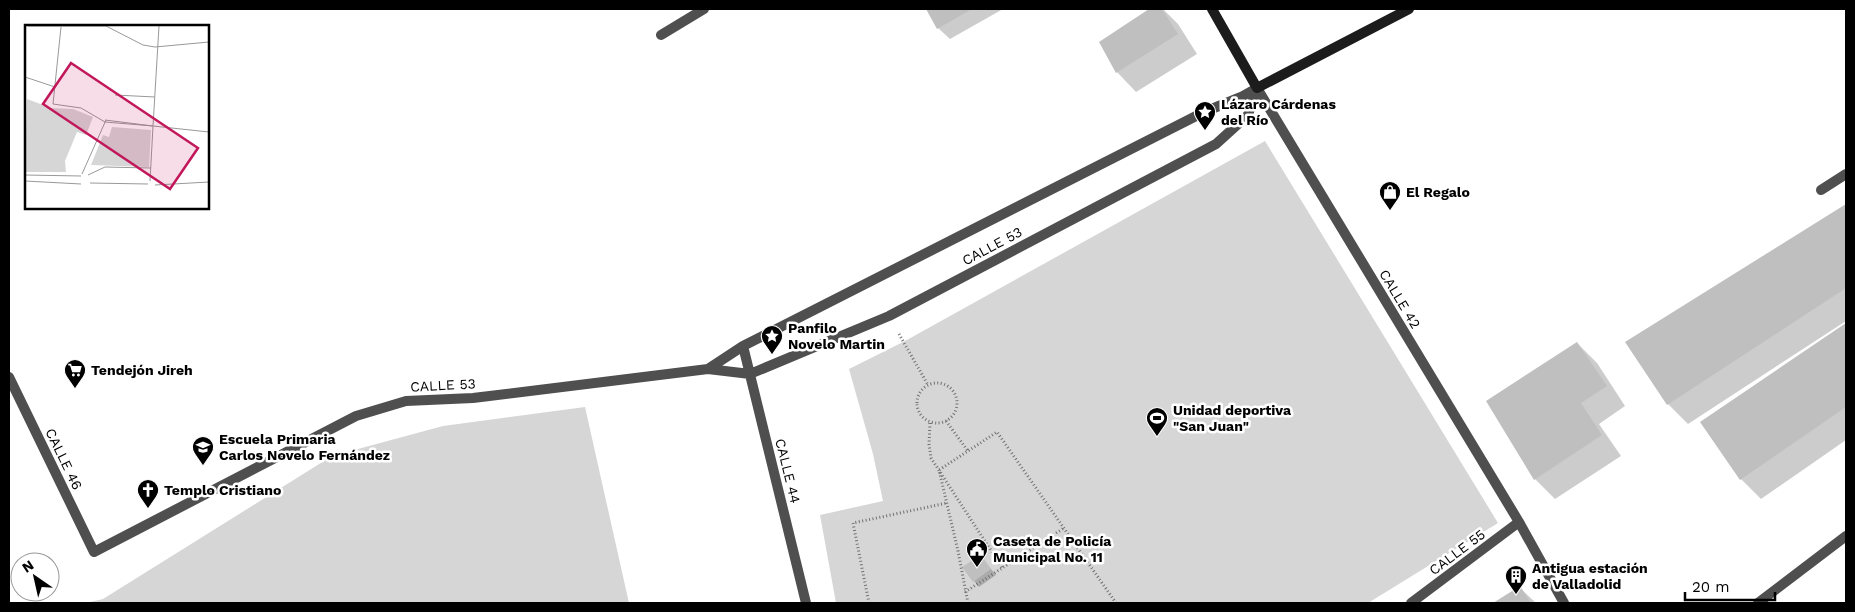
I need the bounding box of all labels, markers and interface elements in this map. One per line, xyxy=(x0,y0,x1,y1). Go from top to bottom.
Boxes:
inset map xyxy=(25,25,209,209)
place label: Lázaro Cárdenas del Río xyxy=(1221,96,1336,128)
place icon: Lázaro Cárdenas del Río xyxy=(1193,100,1217,131)
shop icon: El Regalo xyxy=(1378,180,1402,211)
place label: El Regalo xyxy=(1406,184,1470,200)
street label: CALLE 53 xyxy=(959,224,1025,268)
street label: CALLE 42 xyxy=(1376,267,1424,331)
place label: Panfilo Novelo Martin xyxy=(788,320,885,352)
place icon: Panfilo Novelo Martin xyxy=(760,324,784,355)
supermarket icon: Tendejón Jireh xyxy=(63,358,87,389)
place label: Tendejón Jireh xyxy=(91,362,193,378)
street label: CALLE 53 xyxy=(410,375,476,395)
place label: Unidad deportiva "San Juan" xyxy=(1173,402,1292,434)
sports icon: Unidad deportiva "San Juan" xyxy=(1145,406,1169,437)
street label: CALLE 46 xyxy=(42,426,86,492)
place label: Escuela Primaria Carlos Novelo Fernández xyxy=(219,431,390,463)
school or university icon: Escuela Primaria Carlos Novelo Fernández xyxy=(191,435,215,466)
street label: CALLE 44 xyxy=(772,437,804,505)
church icon: Templo Cristiano xyxy=(136,478,160,509)
place label: Templo Cristiano xyxy=(164,482,281,498)
street label: CALLE 55 xyxy=(1426,526,1488,578)
place label: Caseta de Policía Municipal No. 11 xyxy=(993,533,1112,565)
public building icon: Caseta de Policía Municipal No. 11 xyxy=(965,537,989,568)
north arrow xyxy=(10,552,60,602)
text: N xyxy=(19,557,37,576)
place label: Antigua estación de Valladolid xyxy=(1532,560,1648,592)
building icon: Antigua estación de Valladolid xyxy=(1504,564,1528,595)
scale bar xyxy=(1685,570,1775,602)
text: 20 m xyxy=(1692,578,1730,596)

